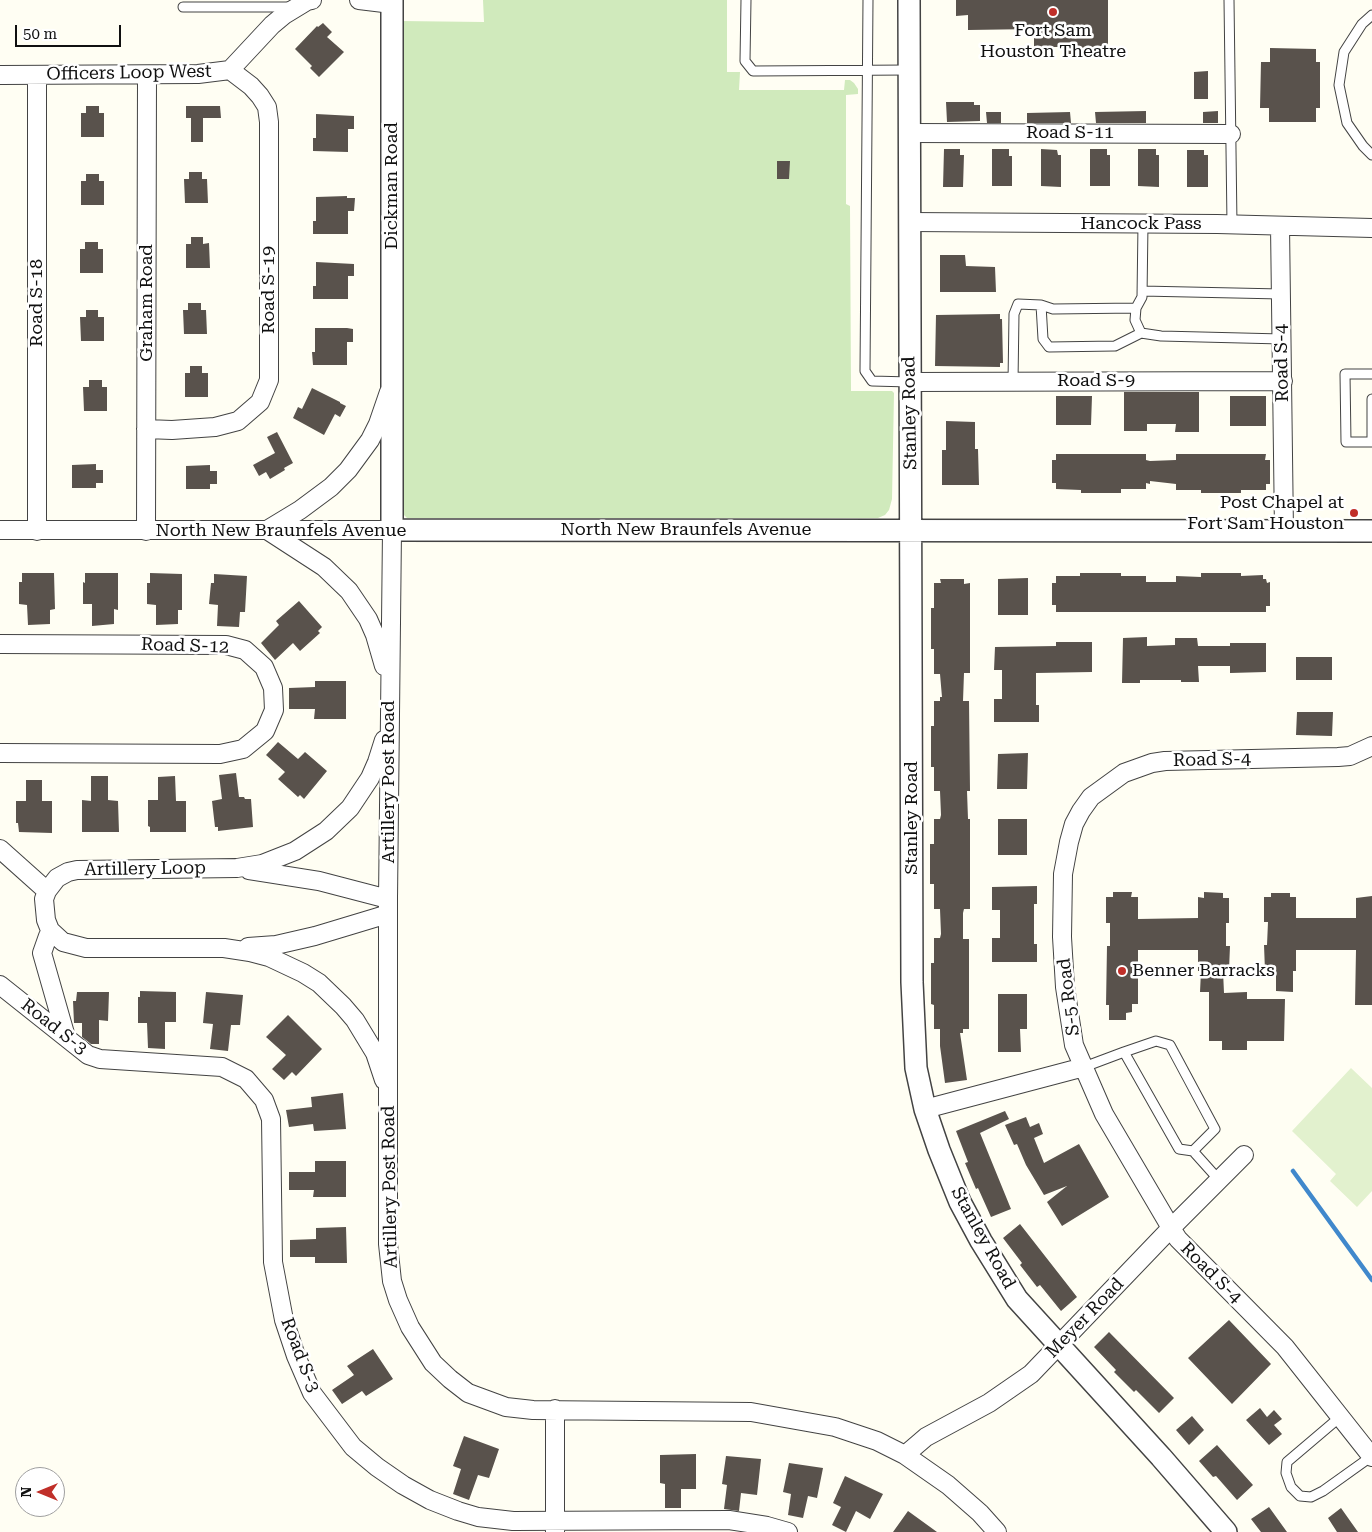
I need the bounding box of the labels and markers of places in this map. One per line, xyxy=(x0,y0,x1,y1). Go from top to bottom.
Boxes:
marker: Fort Sam Houston Theatre xyxy=(1047,6,1059,18)
place label: Fort Sam Houston Theatre xyxy=(980,20,1126,62)
place label: Post Chapel at Fort Sam Houston xyxy=(1187,492,1344,534)
marker: Post Chapel at Fort Sam Houston xyxy=(1348,507,1360,519)
place label: Benner Barracks xyxy=(1132,960,1275,982)
marker: Benner Barracks xyxy=(1116,965,1128,977)

